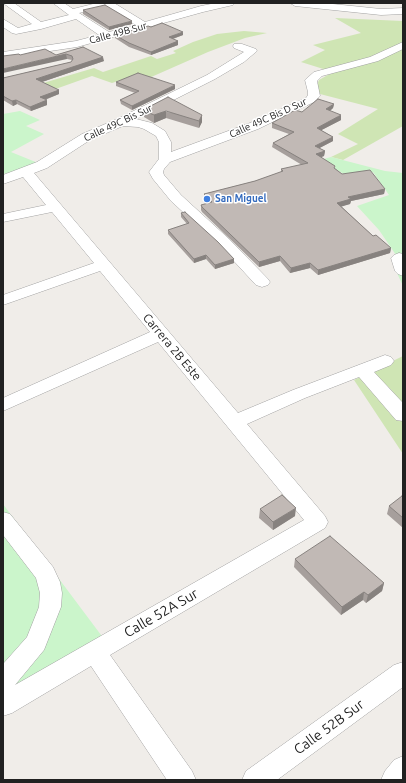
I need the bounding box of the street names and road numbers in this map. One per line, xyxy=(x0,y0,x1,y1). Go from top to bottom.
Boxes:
street label: Calle 49B Sur xyxy=(88,20,148,46)
street label: Calle 49C Bis D Sur xyxy=(227,96,309,140)
street label: Calle 49C Bis Sur xyxy=(82,102,154,144)
street label: Carrera 2B Este xyxy=(140,311,204,383)
street label: Calle 52A Sur xyxy=(121,585,201,641)
street label: Calle 52B Sur xyxy=(291,696,367,758)

